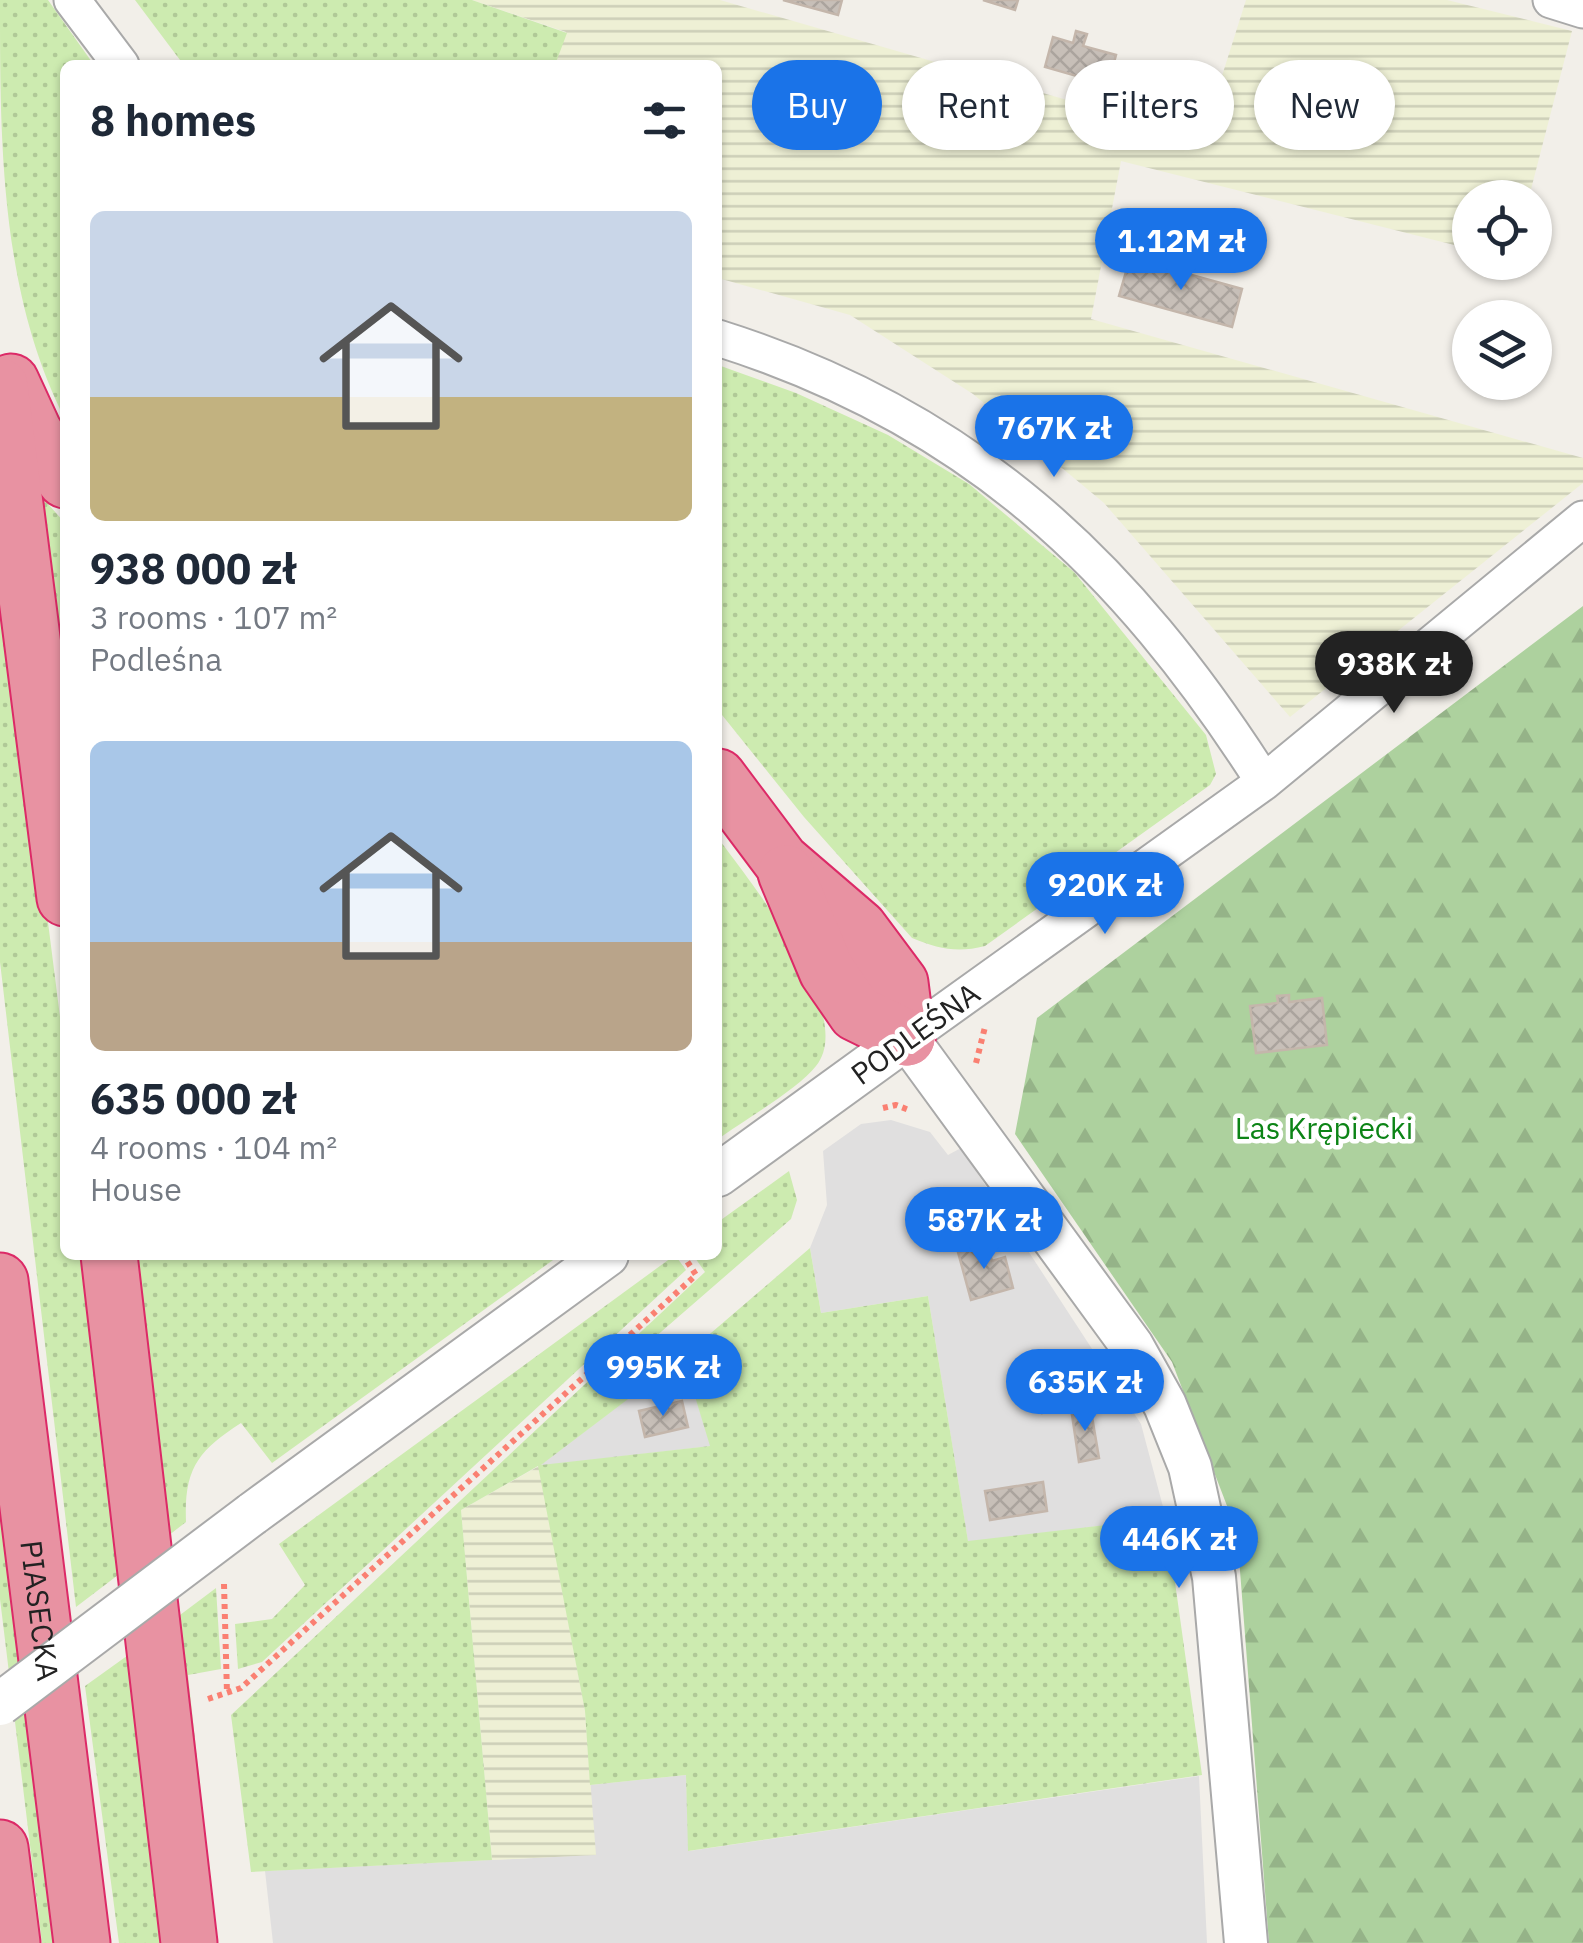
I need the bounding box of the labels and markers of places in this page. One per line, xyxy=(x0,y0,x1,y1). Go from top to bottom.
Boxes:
pin: 1.12M zł xyxy=(1078,208,1284,293)
pin: 767K zł xyxy=(962,395,1146,480)
pin: 938K zł xyxy=(1302,631,1486,716)
pin: 920K zł xyxy=(1013,852,1197,937)
pin: 587K zł xyxy=(892,1187,1076,1272)
pin: 995K zł xyxy=(571,1334,755,1419)
pin: 635K zł xyxy=(993,1349,1177,1434)
pin: 446K zł xyxy=(1087,1506,1271,1591)

